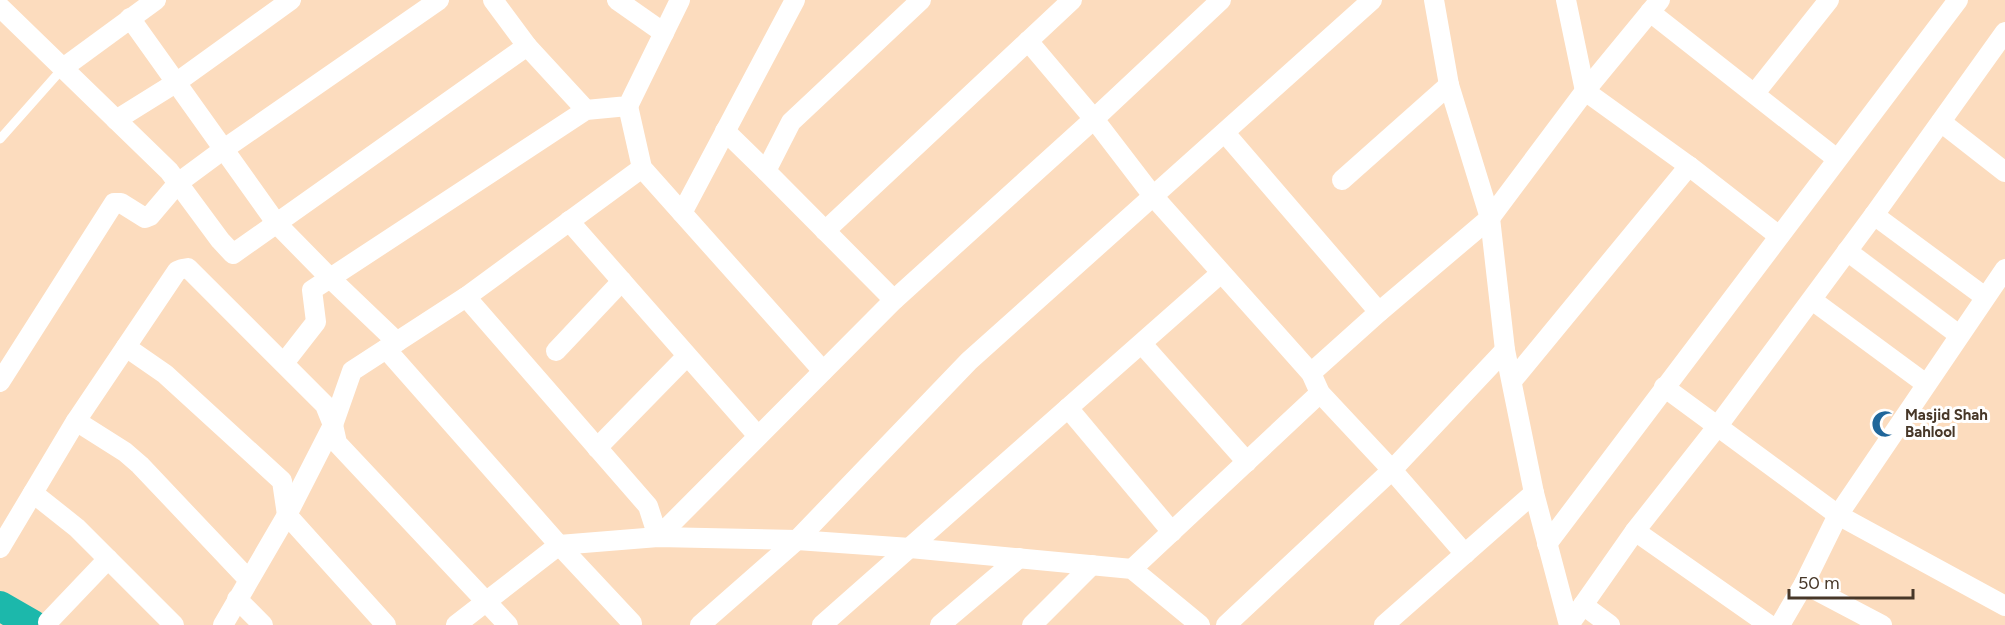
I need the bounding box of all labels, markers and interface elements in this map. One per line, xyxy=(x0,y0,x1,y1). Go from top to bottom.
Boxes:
place label: Masjid Shah Bahlool xyxy=(1905,406,1988,441)
mosque icon: Masjid Shah Bahlool xyxy=(1870,409,1900,439)
scale bar xyxy=(1789,562,1914,600)
text: 50 m xyxy=(1798,572,1840,594)

